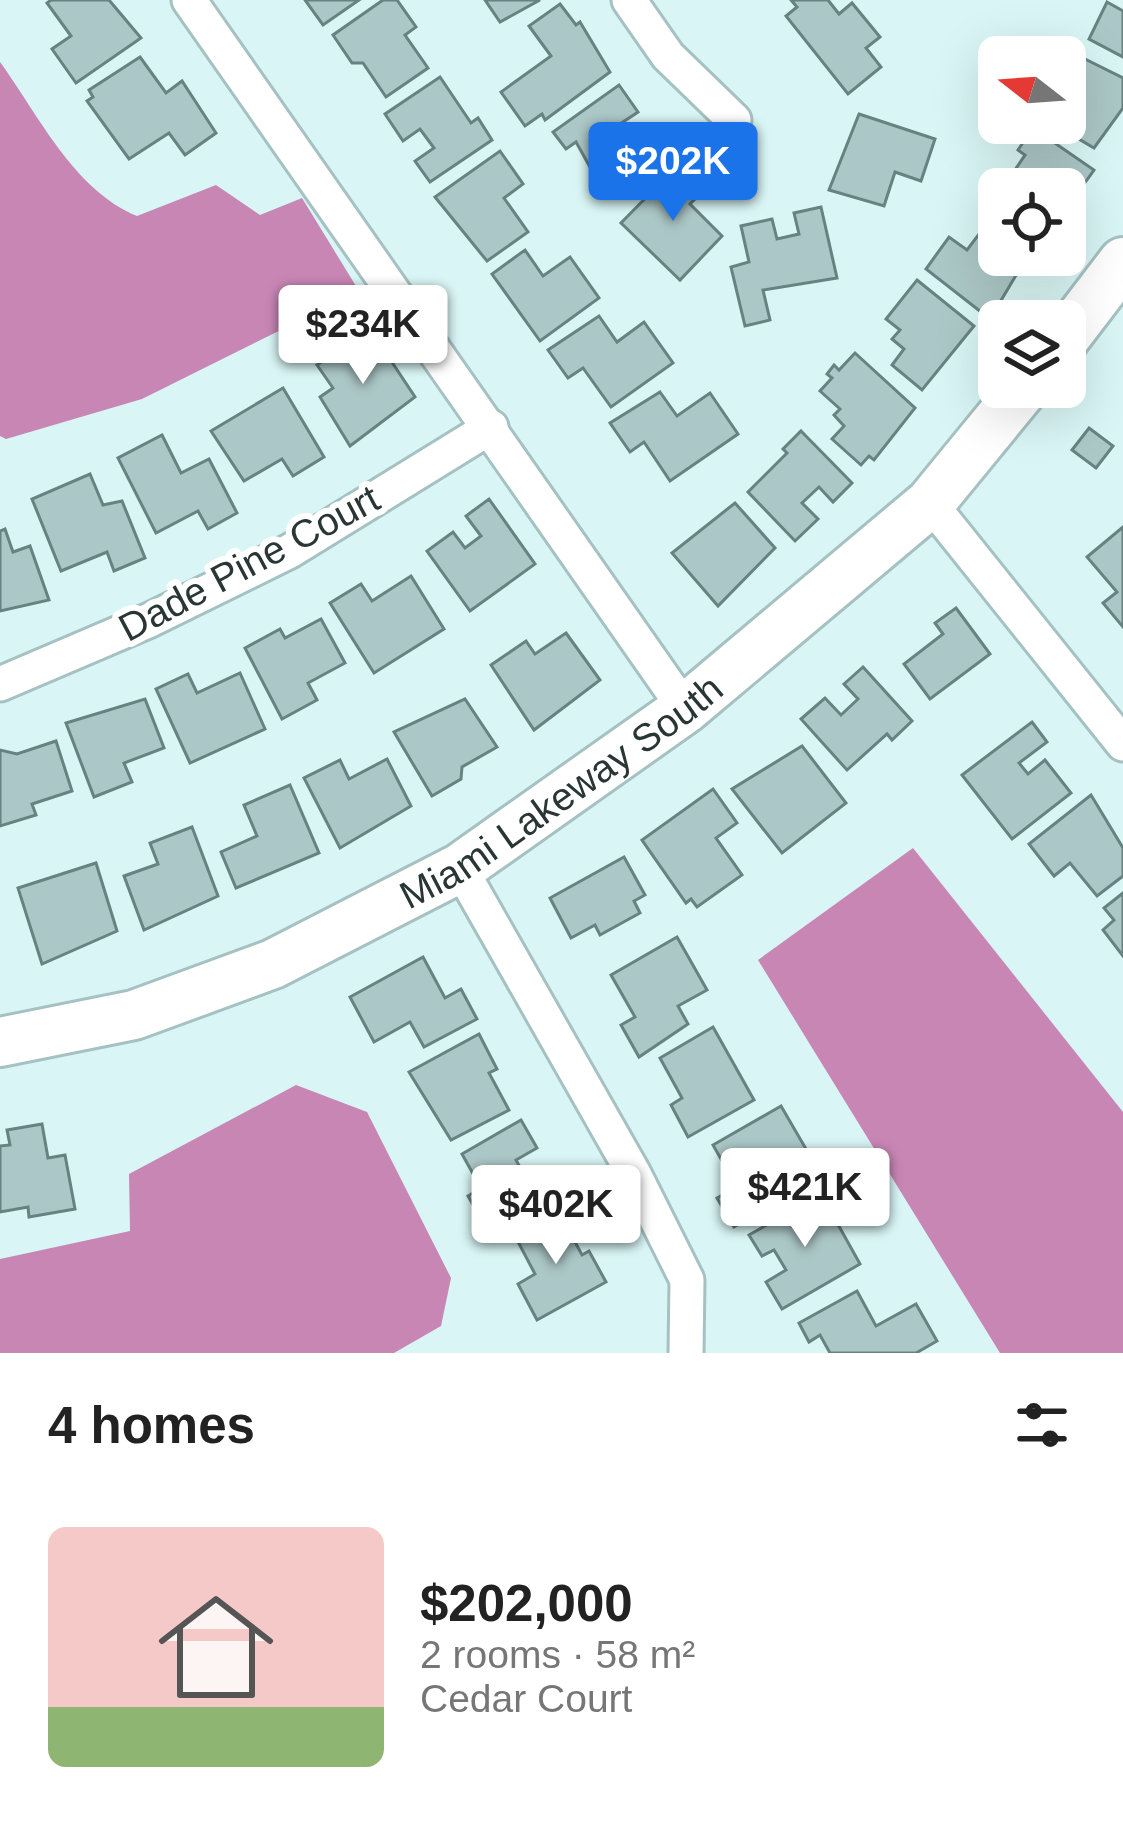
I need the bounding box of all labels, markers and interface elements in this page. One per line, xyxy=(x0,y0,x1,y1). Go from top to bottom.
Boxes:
north arrow xyxy=(978,36,1086,144)
map controls xyxy=(978,36,1086,408)
pin: $202K xyxy=(589,122,757,224)
text: $202K xyxy=(616,139,730,182)
button: locate xyxy=(978,168,1086,276)
pin: $234K xyxy=(279,285,447,387)
button: layers xyxy=(978,300,1086,408)
text: $234K xyxy=(306,302,420,345)
street label: Dade Pine Court xyxy=(112,476,387,650)
street label: Miami Lakeway South xyxy=(393,666,731,917)
pin: $421K xyxy=(721,1148,889,1250)
pin: $402K xyxy=(472,1165,640,1267)
text: $421K xyxy=(748,1165,862,1208)
text: $402K xyxy=(499,1182,613,1225)
icon: filters xyxy=(1009,1392,1075,1458)
text: 4 homes xyxy=(48,1397,255,1454)
icon: home xyxy=(144,1575,288,1719)
text: $202,000 xyxy=(420,1575,633,1632)
text: 2 rooms · 58 m² xyxy=(420,1633,695,1676)
text: Cedar Court xyxy=(420,1677,632,1720)

